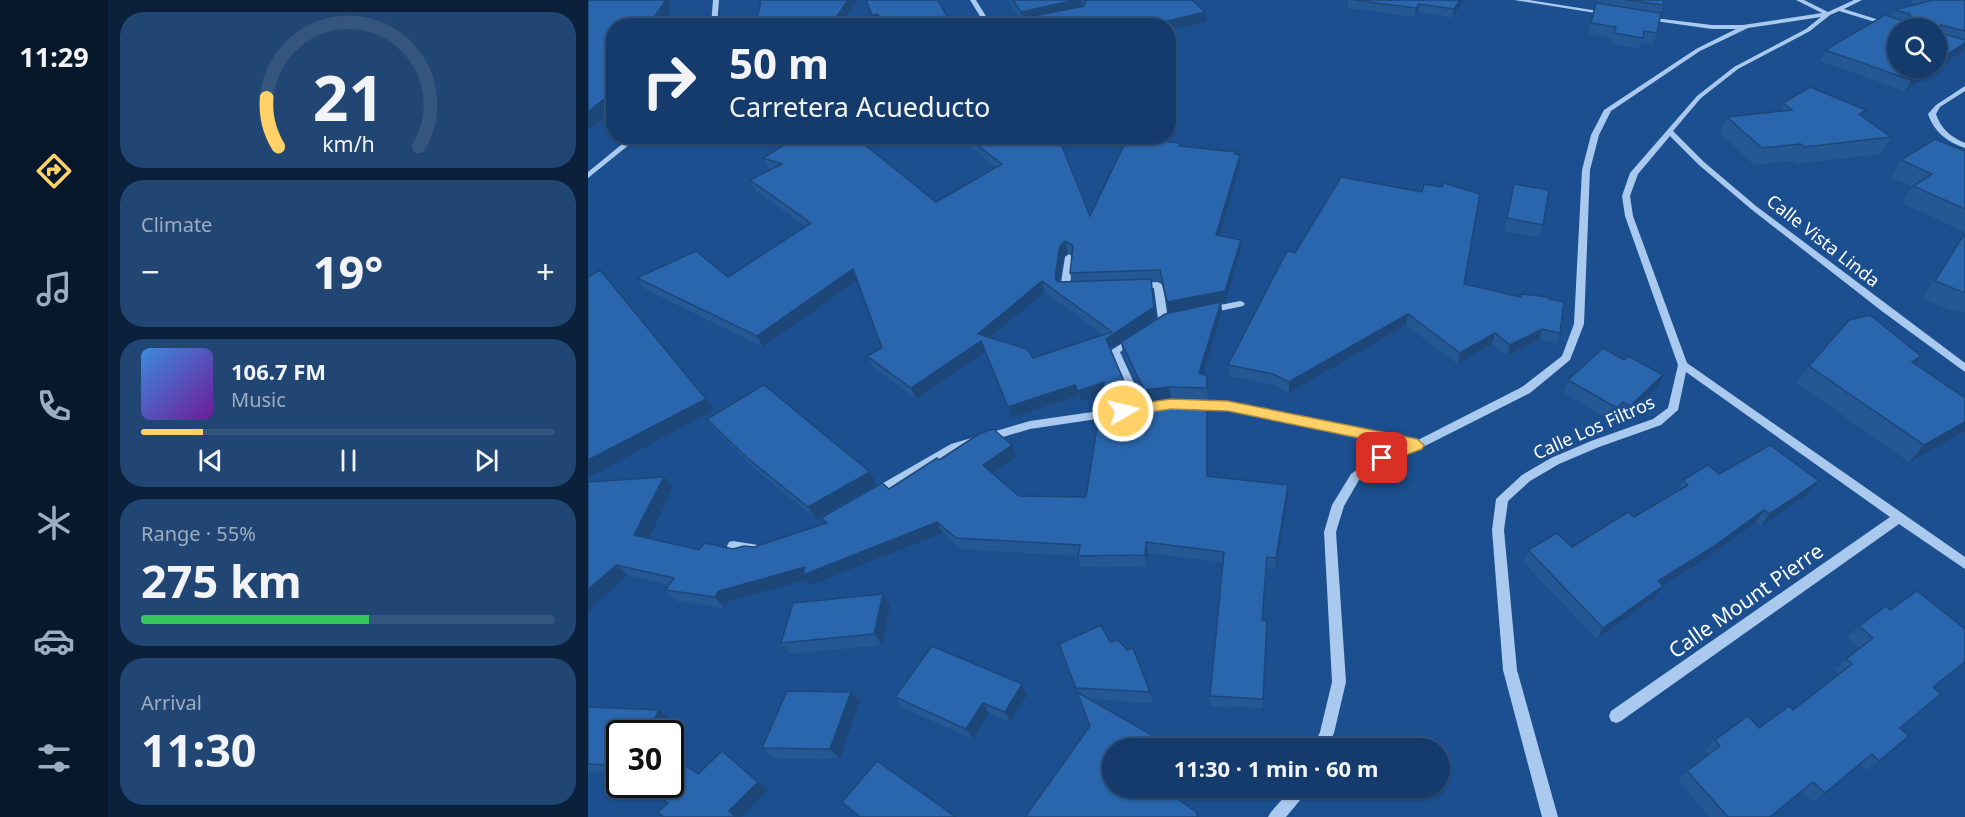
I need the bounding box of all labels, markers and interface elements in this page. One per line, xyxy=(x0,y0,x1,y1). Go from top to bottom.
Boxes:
map controls xyxy=(1887,18,1947,78)
button: search xyxy=(1887,18,1947,78)
text: 50 m xyxy=(729,34,829,91)
text: 11:29 xyxy=(19,38,89,75)
icon: right xyxy=(630,42,708,120)
text: 21 xyxy=(312,54,384,139)
text: Carretera Acueducto xyxy=(729,88,990,125)
text: km/h xyxy=(322,129,374,158)
icon: directions xyxy=(33,150,75,192)
street label: Calle Vista Linda xyxy=(1762,188,1885,292)
text: Climate xyxy=(141,211,212,238)
text: 19° xyxy=(313,241,383,302)
text: − xyxy=(141,249,160,294)
text: + xyxy=(536,249,555,294)
icon: music xyxy=(33,268,75,310)
text: 106.7 FM xyxy=(231,356,326,386)
position arrow xyxy=(1091,379,1155,443)
icon: phone xyxy=(33,385,75,427)
text: Music xyxy=(231,386,286,413)
street label: Calle Los Filtros xyxy=(1529,389,1658,465)
pin xyxy=(1356,432,1407,483)
icon: arrive xyxy=(1365,441,1398,474)
icon: previous xyxy=(194,444,227,477)
icon: pause xyxy=(332,444,365,477)
icon: next xyxy=(470,444,503,477)
icon: climate xyxy=(33,502,75,544)
text: Range · 55% xyxy=(141,520,256,547)
street label: Calle Mount Pierre xyxy=(1663,536,1828,664)
text: 275 km xyxy=(141,550,302,611)
icon: car xyxy=(33,620,75,662)
text: Arrival xyxy=(141,689,202,716)
text: 11:30 xyxy=(141,719,257,780)
speed limit sign: 30 xyxy=(606,720,684,798)
icon: filters xyxy=(33,737,75,779)
text: 11:30 · 1 min · 60 m xyxy=(1174,753,1378,783)

